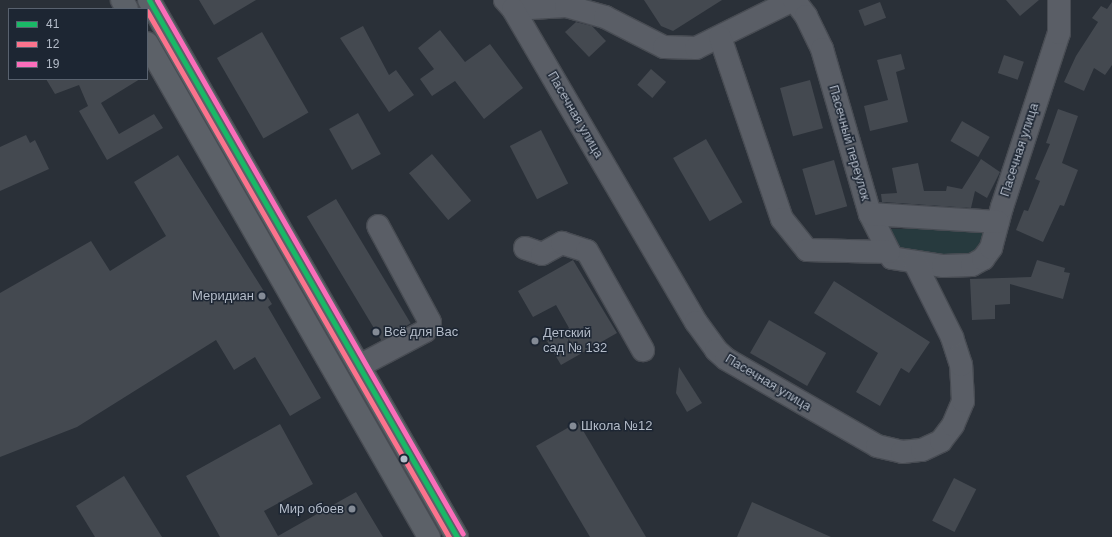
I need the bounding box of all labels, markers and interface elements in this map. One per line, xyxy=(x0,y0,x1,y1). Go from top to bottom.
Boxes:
legend xyxy=(8,8,148,80)
text: 41 xyxy=(46,17,59,31)
text: 12 xyxy=(46,37,59,51)
text: 19 xyxy=(46,57,59,71)
street label: Пасечная улица xyxy=(544,69,606,161)
street label: Пасечный переулок xyxy=(825,83,873,203)
street label: Пасечная улица xyxy=(998,101,1042,199)
place label: Меридиан xyxy=(192,288,254,304)
marker: Меридиан xyxy=(257,291,267,301)
place label: Всё для Вас xyxy=(384,324,458,340)
place label: Детский сад № 132 xyxy=(543,326,607,357)
marker: Всё для Вас xyxy=(371,327,381,337)
marker: Детский сад № 132 xyxy=(530,336,540,346)
street label: Пасечная улица xyxy=(722,351,814,415)
place label: Школа №12 xyxy=(581,418,653,434)
marker: Школа №12 xyxy=(568,421,578,431)
unlabelled marker xyxy=(399,454,409,464)
place label: Мир обоев xyxy=(279,501,344,517)
marker: Мир обоев xyxy=(347,504,357,514)

